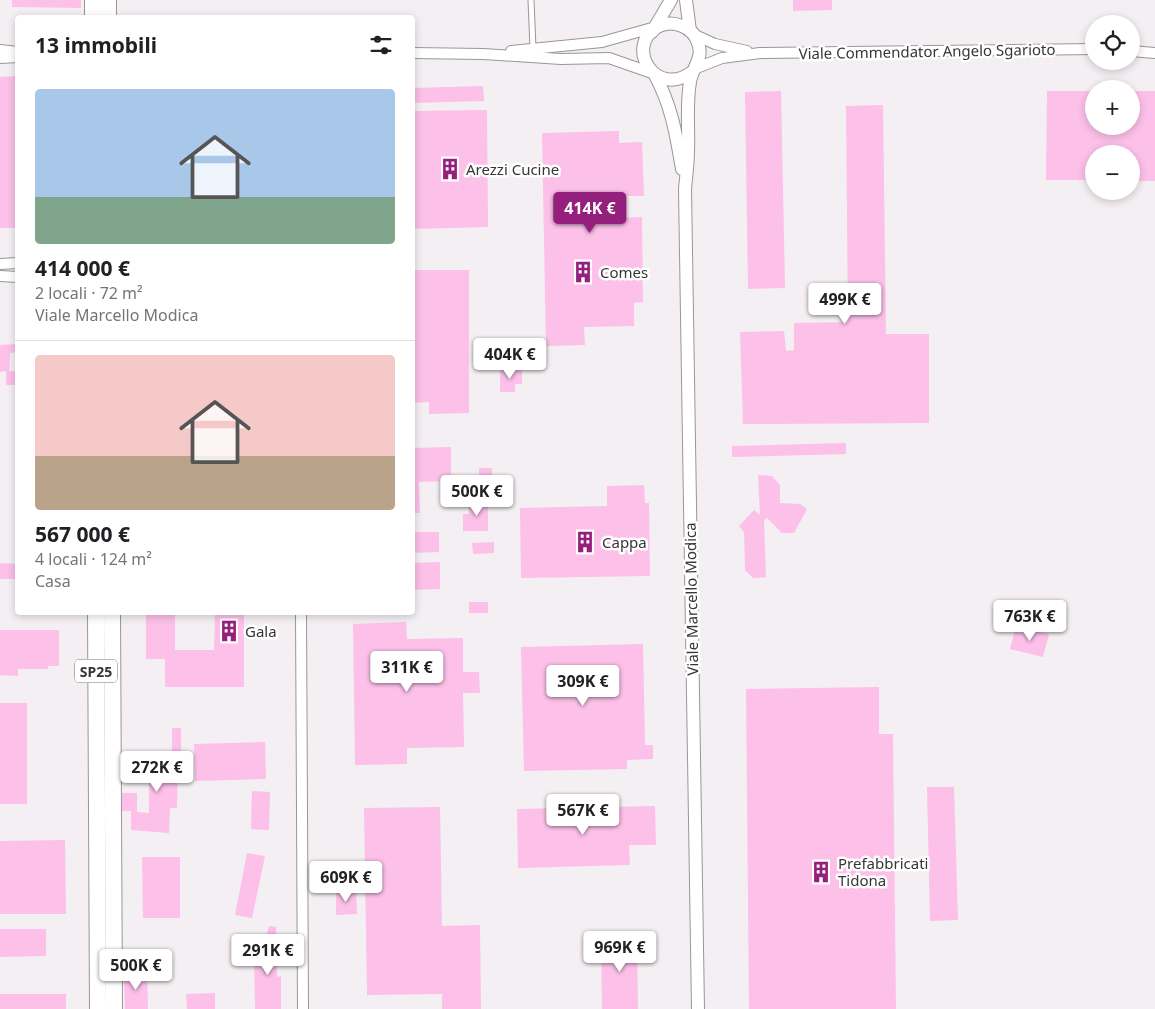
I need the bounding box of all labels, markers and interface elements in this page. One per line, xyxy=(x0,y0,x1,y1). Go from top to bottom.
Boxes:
map controls xyxy=(1085,15,1140,200)
button: locate xyxy=(1085,15,1140,70)
text: 13 immobili xyxy=(35,31,157,59)
icon: filters xyxy=(367,31,395,59)
street label: Viale Commendator Angelo Sgarioto xyxy=(798,39,1056,63)
button: + xyxy=(1085,80,1140,135)
icon: home xyxy=(170,122,260,212)
button: − xyxy=(1085,145,1140,200)
building icon: Arezzi Cucine xyxy=(437,156,463,182)
place label: Arezzi Cucine xyxy=(466,159,559,179)
pin: 414K € xyxy=(549,192,631,234)
text: 414K € xyxy=(564,197,616,219)
text: 414 000 € xyxy=(35,254,130,282)
building icon: Comes xyxy=(570,259,596,285)
place label: Comes xyxy=(600,262,648,282)
text: 2 locali · 72 m² xyxy=(35,282,143,304)
pin: 499K € xyxy=(804,282,886,325)
text: 499K € xyxy=(819,288,871,310)
text: Viale Marcello Modica xyxy=(35,304,198,326)
pin: 404K € xyxy=(469,338,551,380)
text: 404K € xyxy=(484,343,536,365)
icon: home xyxy=(170,387,260,477)
pin: 500K € xyxy=(436,474,518,517)
text: 500K € xyxy=(451,480,503,502)
text: 567 000 € xyxy=(35,520,130,548)
street label: Viale Marcello Modica xyxy=(680,522,702,676)
building icon: Cappa xyxy=(572,529,598,555)
place label: Cappa xyxy=(602,532,647,552)
text: 4 locali · 124 m² xyxy=(35,548,152,570)
text: Casa xyxy=(35,570,71,592)
pin: 763K € xyxy=(989,600,1071,642)
text: 763K € xyxy=(1004,605,1056,627)
building icon: Gala xyxy=(216,618,242,644)
place label: Gala xyxy=(245,621,277,641)
pin: 311K € xyxy=(366,650,448,693)
text: 311K € xyxy=(381,656,433,678)
road number: SP25 xyxy=(75,659,117,682)
pin: 309K € xyxy=(542,664,624,707)
text: 309K € xyxy=(557,670,609,692)
pin: 272K € xyxy=(116,750,198,793)
text: 272K € xyxy=(131,756,183,778)
pin: 567K € xyxy=(542,794,624,836)
text: 567K € xyxy=(557,799,609,821)
place label: Prefabbricati Tidona xyxy=(838,853,928,890)
building icon: Prefabbricati Tidona xyxy=(808,859,834,885)
pin: 609K € xyxy=(305,860,387,903)
text: 609K € xyxy=(320,866,372,888)
pin: 969K € xyxy=(579,930,661,973)
pin: 291K € xyxy=(227,934,309,976)
text: 969K € xyxy=(594,936,646,958)
text: 291K € xyxy=(242,939,294,961)
pin: 500K € xyxy=(95,948,177,991)
text: 500K € xyxy=(110,954,162,976)

